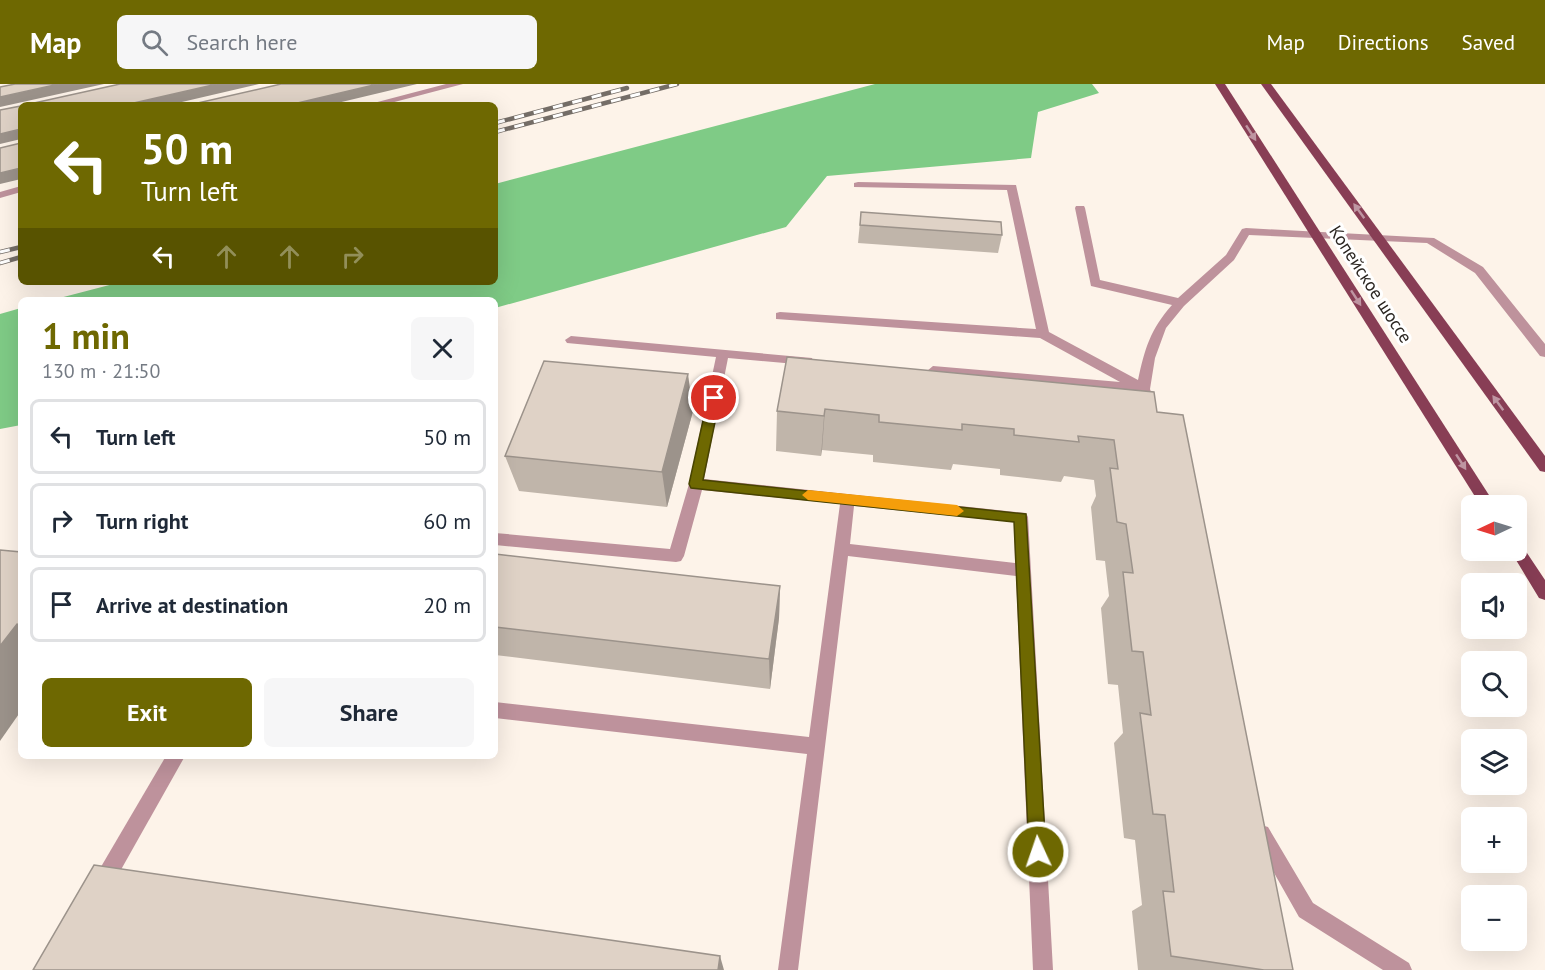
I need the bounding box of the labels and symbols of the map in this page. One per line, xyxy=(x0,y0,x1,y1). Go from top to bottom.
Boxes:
one-way arrow xyxy=(1246,125,1257,141)
one-way arrow xyxy=(1353,204,1365,220)
street label: Копейское шоссе xyxy=(1324,221,1418,347)
one-way arrow xyxy=(1351,289,1362,306)
pin xyxy=(688,372,739,423)
one-way arrow xyxy=(1492,395,1504,411)
one-way arrow xyxy=(1456,454,1467,470)
north arrow xyxy=(1461,495,1527,561)
position arrow xyxy=(1006,820,1070,884)

